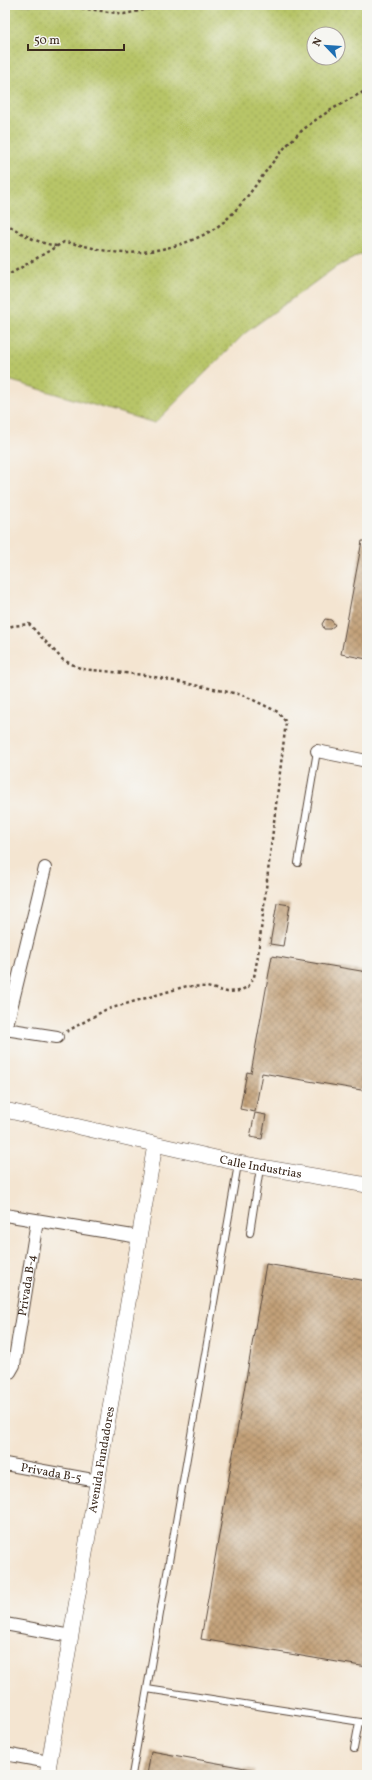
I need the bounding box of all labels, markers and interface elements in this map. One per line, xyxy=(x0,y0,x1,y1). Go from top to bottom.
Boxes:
scale bar xyxy=(28,26,124,52)
north arrow xyxy=(306,26,346,66)
text: 50 m xyxy=(34,33,60,49)
text: N xyxy=(310,36,327,49)
street label: Calle Industrias xyxy=(218,1152,303,1183)
street label: Privada B-4 xyxy=(15,1253,41,1317)
street label: Avenida Fundadores xyxy=(85,1405,119,1514)
street label: Privada B-5 xyxy=(19,1460,83,1487)

